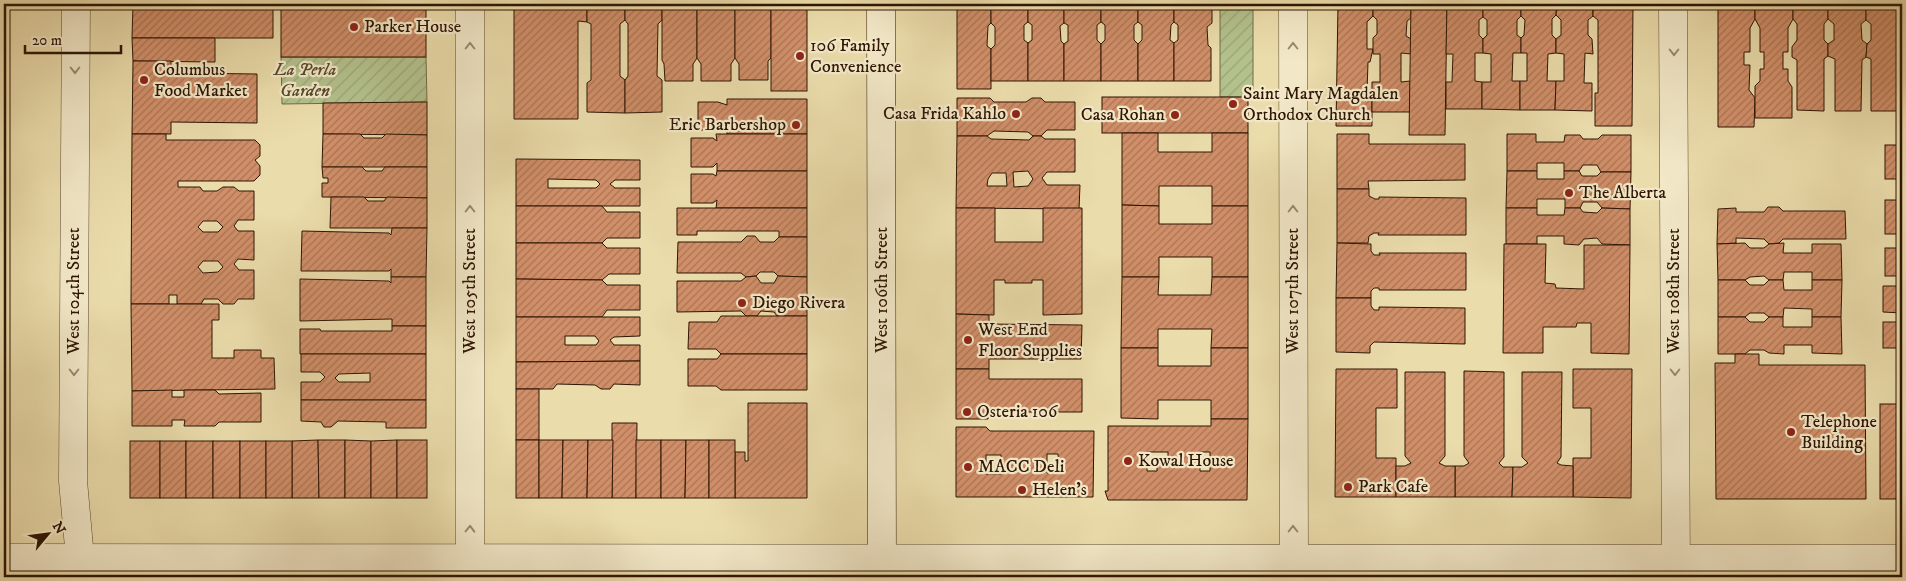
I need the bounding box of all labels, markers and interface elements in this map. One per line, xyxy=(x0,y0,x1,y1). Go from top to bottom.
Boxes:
place label: Parker House xyxy=(364,16,461,38)
marker: Parker House xyxy=(348,21,360,33)
scale bar xyxy=(25,22,121,54)
text: 20 m xyxy=(32,31,62,50)
place label: 106 Family Convenience xyxy=(810,35,901,78)
one-way arrow xyxy=(465,42,475,50)
one-way arrow xyxy=(1288,42,1298,50)
one-way arrow xyxy=(1669,49,1679,57)
marker: 106 Family Convenience xyxy=(794,50,806,62)
place label: Columbus Food Market xyxy=(154,59,248,102)
park label: La Perla Garden xyxy=(273,59,336,102)
one-way arrow xyxy=(70,66,80,74)
marker: Columbus Food Market xyxy=(138,74,150,86)
place label: Saint Mary Magdalen Orthodox Church xyxy=(1243,83,1399,126)
marker: Saint Mary Magdalen Orthodox Church xyxy=(1227,98,1239,110)
place label: Casa Frida Kahlo xyxy=(883,103,1006,125)
place label: Casa Rohan xyxy=(1081,104,1166,126)
marker: Casa Frida Kahlo xyxy=(1010,108,1022,120)
marker: Casa Rohan xyxy=(1169,109,1181,121)
place label: Eric Barbershop xyxy=(669,114,786,136)
marker: Eric Barbershop xyxy=(790,119,802,131)
place label: The Alberta xyxy=(1579,182,1667,204)
marker: The Alberta xyxy=(1563,187,1575,199)
one-way arrow xyxy=(465,204,475,212)
one-way arrow xyxy=(1288,204,1298,212)
street label: West 104th Street xyxy=(63,227,85,355)
street label: West 106th Street xyxy=(871,227,893,354)
street label: West 105th Street xyxy=(459,228,481,355)
street label: West 107th Street xyxy=(1282,228,1304,355)
street label: West 108th Street xyxy=(1663,228,1685,355)
place label: Diego Rivera xyxy=(752,292,846,314)
marker: Diego Rivera xyxy=(736,297,748,309)
place label: West End Floor Supplies xyxy=(977,319,1082,362)
marker: West End Floor Supplies xyxy=(962,334,974,346)
one-way arrow xyxy=(69,369,79,377)
one-way arrow xyxy=(1670,369,1680,377)
place label: Osteria 106 xyxy=(977,401,1058,423)
marker: Osteria 106 xyxy=(961,406,973,418)
place label: Telephone Building xyxy=(1801,411,1877,454)
marker: Telephone Building xyxy=(1785,426,1797,438)
place label: Kowal House xyxy=(1138,450,1233,472)
marker: Kowal House xyxy=(1122,455,1134,467)
place label: MACC Deli xyxy=(978,456,1064,478)
marker: MACC Deli xyxy=(962,461,974,473)
place label: Park Cafe xyxy=(1358,476,1428,498)
place label: Helen's xyxy=(1032,479,1087,501)
marker: Park Cafe xyxy=(1342,481,1354,493)
marker: Helen's xyxy=(1016,484,1028,496)
north arrow xyxy=(22,508,72,558)
text: N xyxy=(48,519,69,538)
one-way arrow xyxy=(464,524,475,532)
one-way arrow xyxy=(1288,524,1298,532)

